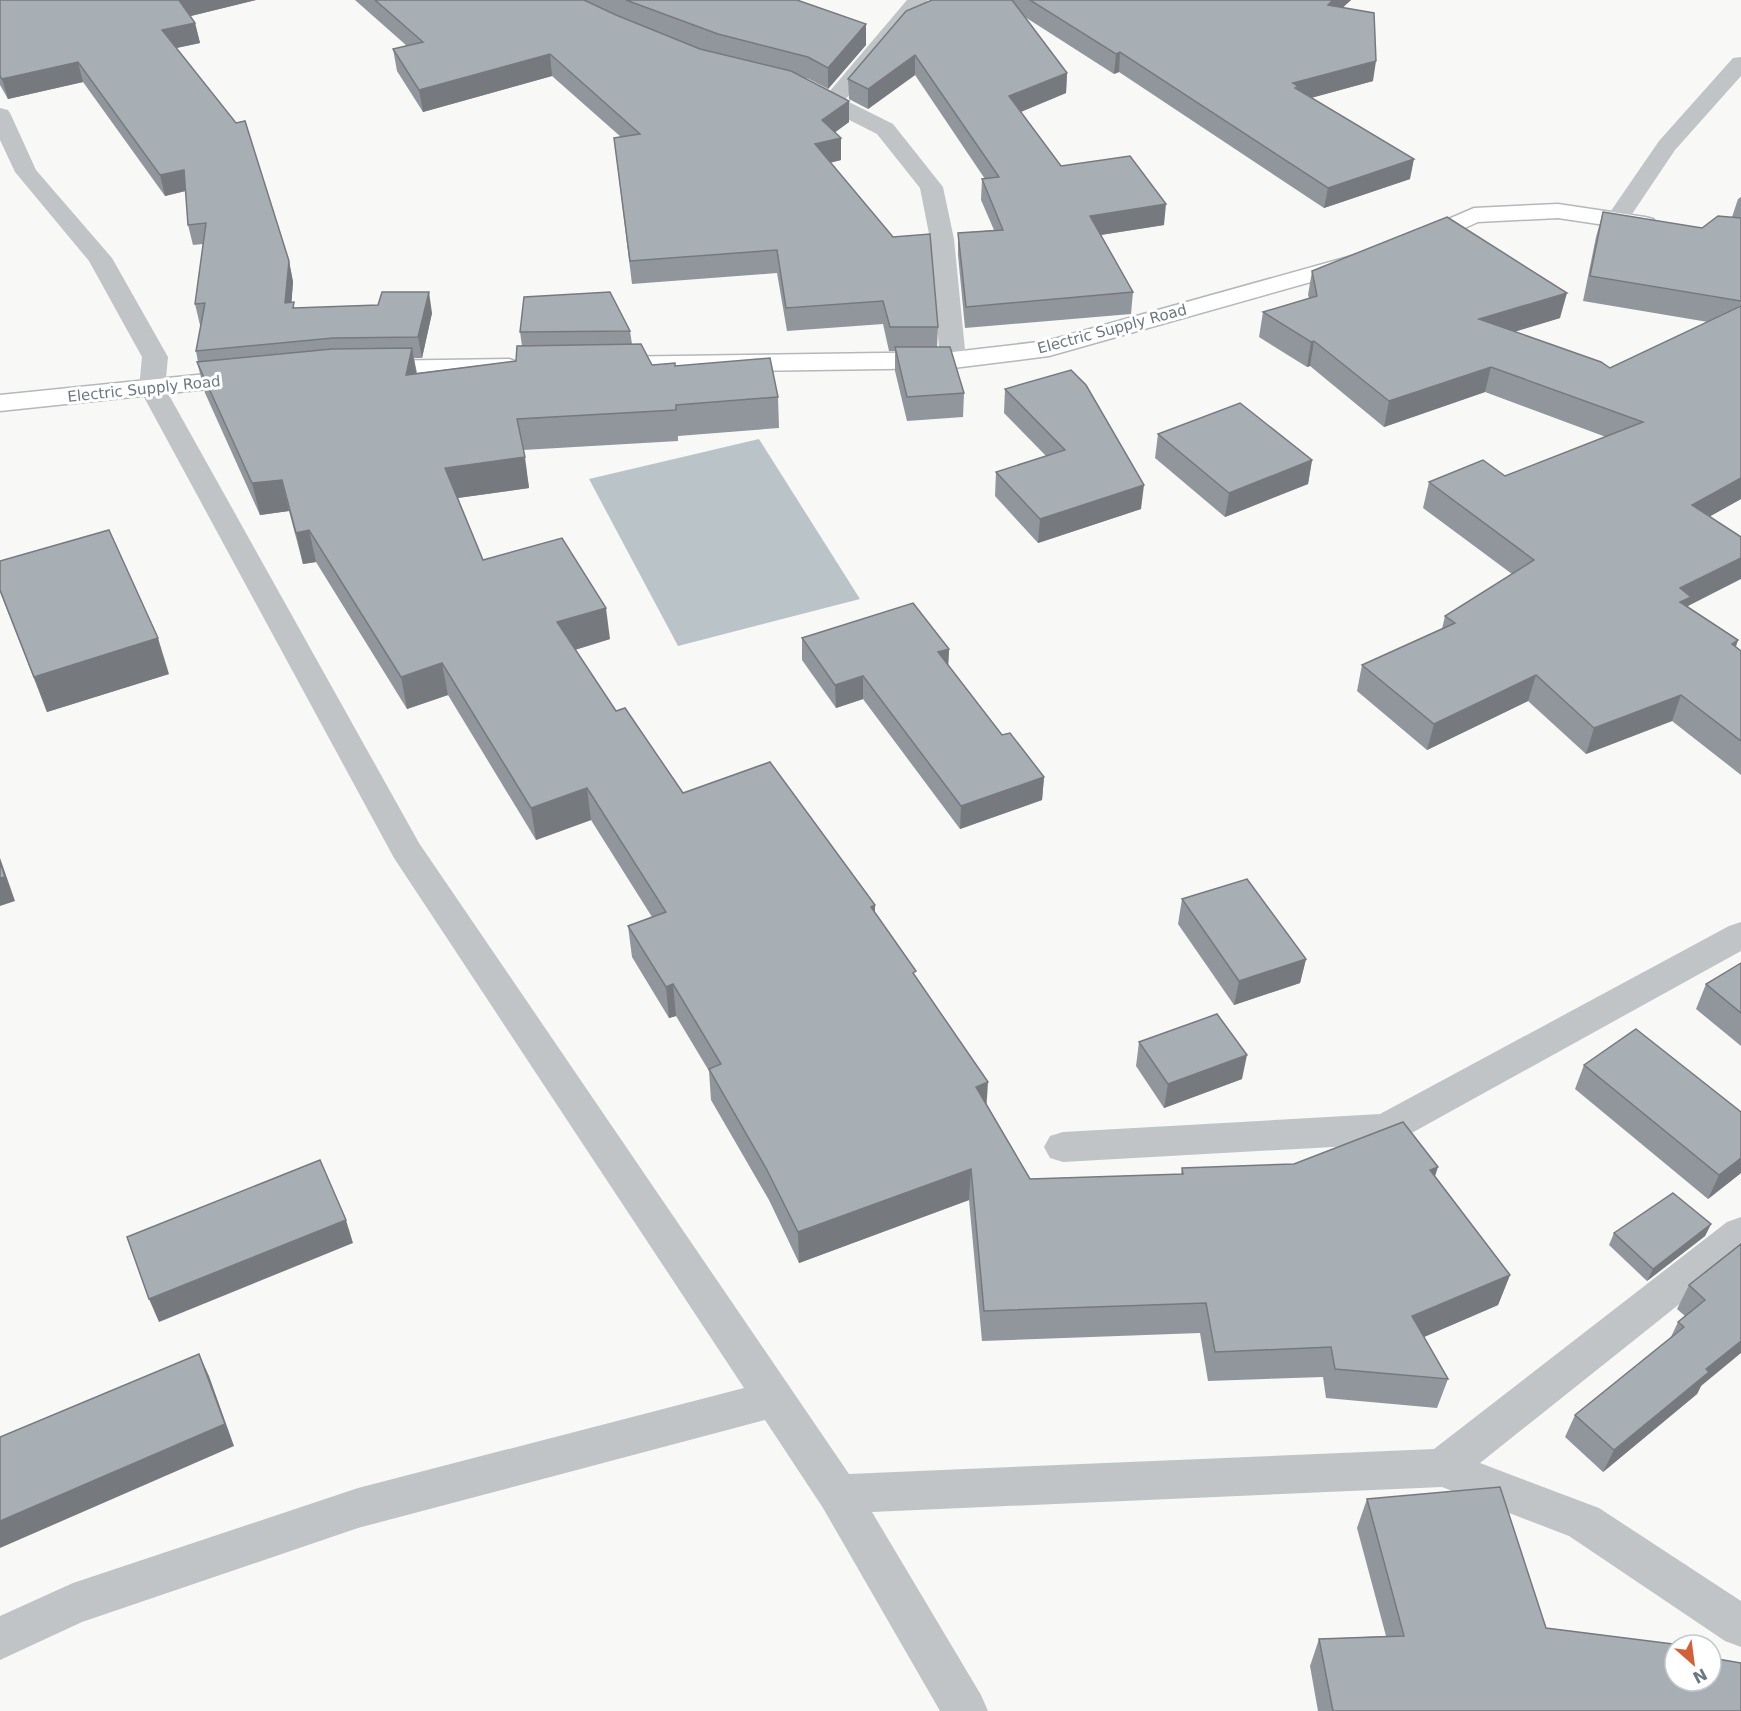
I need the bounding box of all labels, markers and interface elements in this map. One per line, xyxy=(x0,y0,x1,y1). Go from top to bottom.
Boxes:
street label: Electric Supply Road xyxy=(1035,300,1189,358)
street label: Electric Supply Road xyxy=(67,372,221,406)
north arrow xyxy=(1663,1633,1723,1693)
text: N xyxy=(1689,1664,1710,1687)

